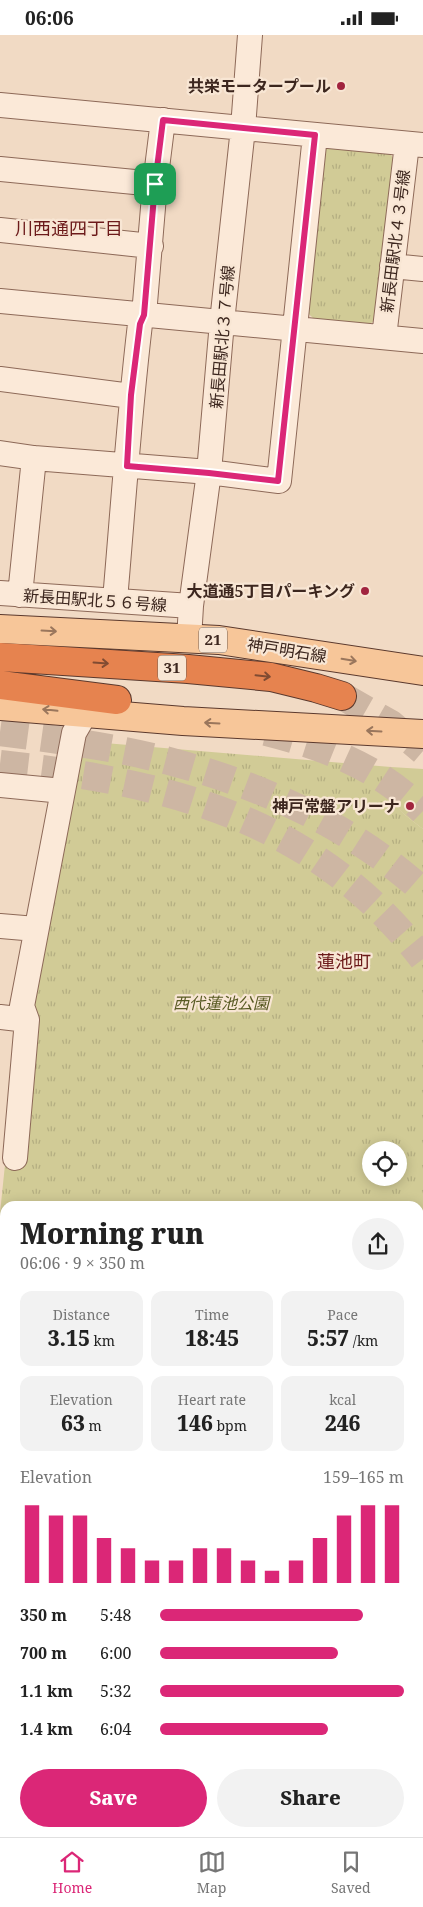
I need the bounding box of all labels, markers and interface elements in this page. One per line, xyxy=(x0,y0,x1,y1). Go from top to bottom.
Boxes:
text: 06:06 xyxy=(25,5,74,31)
place label: 共栄モータープール xyxy=(188,75,331,97)
marker: 共栄モータープール xyxy=(335,80,347,92)
pin xyxy=(134,163,176,205)
street label: 新長田駅北４３号線 xyxy=(375,168,415,314)
icon: arrive xyxy=(141,170,169,198)
district label: 川西通四丁目 xyxy=(15,216,123,240)
street label: 新長田駅北３７号線 xyxy=(205,264,239,410)
place label: 大道通5丁目パーキング xyxy=(186,580,355,602)
street label: 新長田駅北５６号線 xyxy=(22,584,168,616)
marker: 大道通5丁目パーキング xyxy=(359,585,371,597)
one-way arrow xyxy=(40,627,56,636)
road number: 21 xyxy=(199,627,227,653)
street label: 神戸明石線 xyxy=(246,633,328,667)
road number: 31 xyxy=(158,655,186,681)
one-way arrow xyxy=(341,655,357,665)
one-way arrow xyxy=(93,659,109,668)
one-way arrow xyxy=(255,671,271,681)
one-way arrow xyxy=(42,706,58,715)
one-way arrow xyxy=(204,718,220,727)
one-way arrow xyxy=(367,727,383,736)
place label: 神戸常盤アリーナ xyxy=(272,795,400,817)
marker: 神戸常盤アリーナ xyxy=(404,800,416,812)
district label: 蓮池町 xyxy=(317,949,371,973)
park label: 西代蓮池公園 xyxy=(173,992,271,1014)
map controls xyxy=(362,1141,407,1186)
button: locate xyxy=(362,1141,407,1186)
text: Morning run xyxy=(20,1214,204,1252)
button: share xyxy=(352,1218,404,1270)
text: 06:06 · 9 × 350 m xyxy=(20,1252,145,1274)
text: Distance xyxy=(53,1305,110,1324)
text: Time xyxy=(195,1305,229,1324)
text: Pace xyxy=(327,1305,358,1324)
text: 3.15 xyxy=(48,1324,90,1352)
text: 18:45 xyxy=(185,1324,239,1352)
text: 5:57 xyxy=(307,1324,349,1352)
text: km xyxy=(90,1331,115,1350)
text: /km xyxy=(349,1331,378,1350)
text: Elevation xyxy=(50,1390,113,1409)
text: Heart rate xyxy=(178,1390,246,1409)
text: kcal xyxy=(329,1390,356,1409)
text: 63 xyxy=(61,1409,85,1437)
text: 146 xyxy=(177,1409,213,1437)
text: 246 xyxy=(325,1409,361,1437)
text: m xyxy=(85,1416,102,1435)
text: bpm xyxy=(213,1416,247,1435)
text: Elevation xyxy=(20,1466,92,1488)
text: 159–165 m xyxy=(323,1466,404,1488)
text: 350 m xyxy=(20,1604,67,1626)
text: 5:48 xyxy=(100,1604,131,1626)
text: 700 m xyxy=(20,1642,67,1664)
text: 6:00 xyxy=(100,1642,131,1664)
text: 1.1 km xyxy=(20,1680,73,1702)
text: 5:32 xyxy=(100,1680,131,1702)
text: 1.4 km xyxy=(20,1718,73,1740)
text: 6:04 xyxy=(100,1718,131,1740)
button: Save xyxy=(20,1769,207,1827)
button: Share xyxy=(217,1769,404,1827)
tab: Home xyxy=(52,1848,92,1897)
tab: Map xyxy=(197,1848,226,1897)
tab: Saved xyxy=(331,1848,371,1897)

